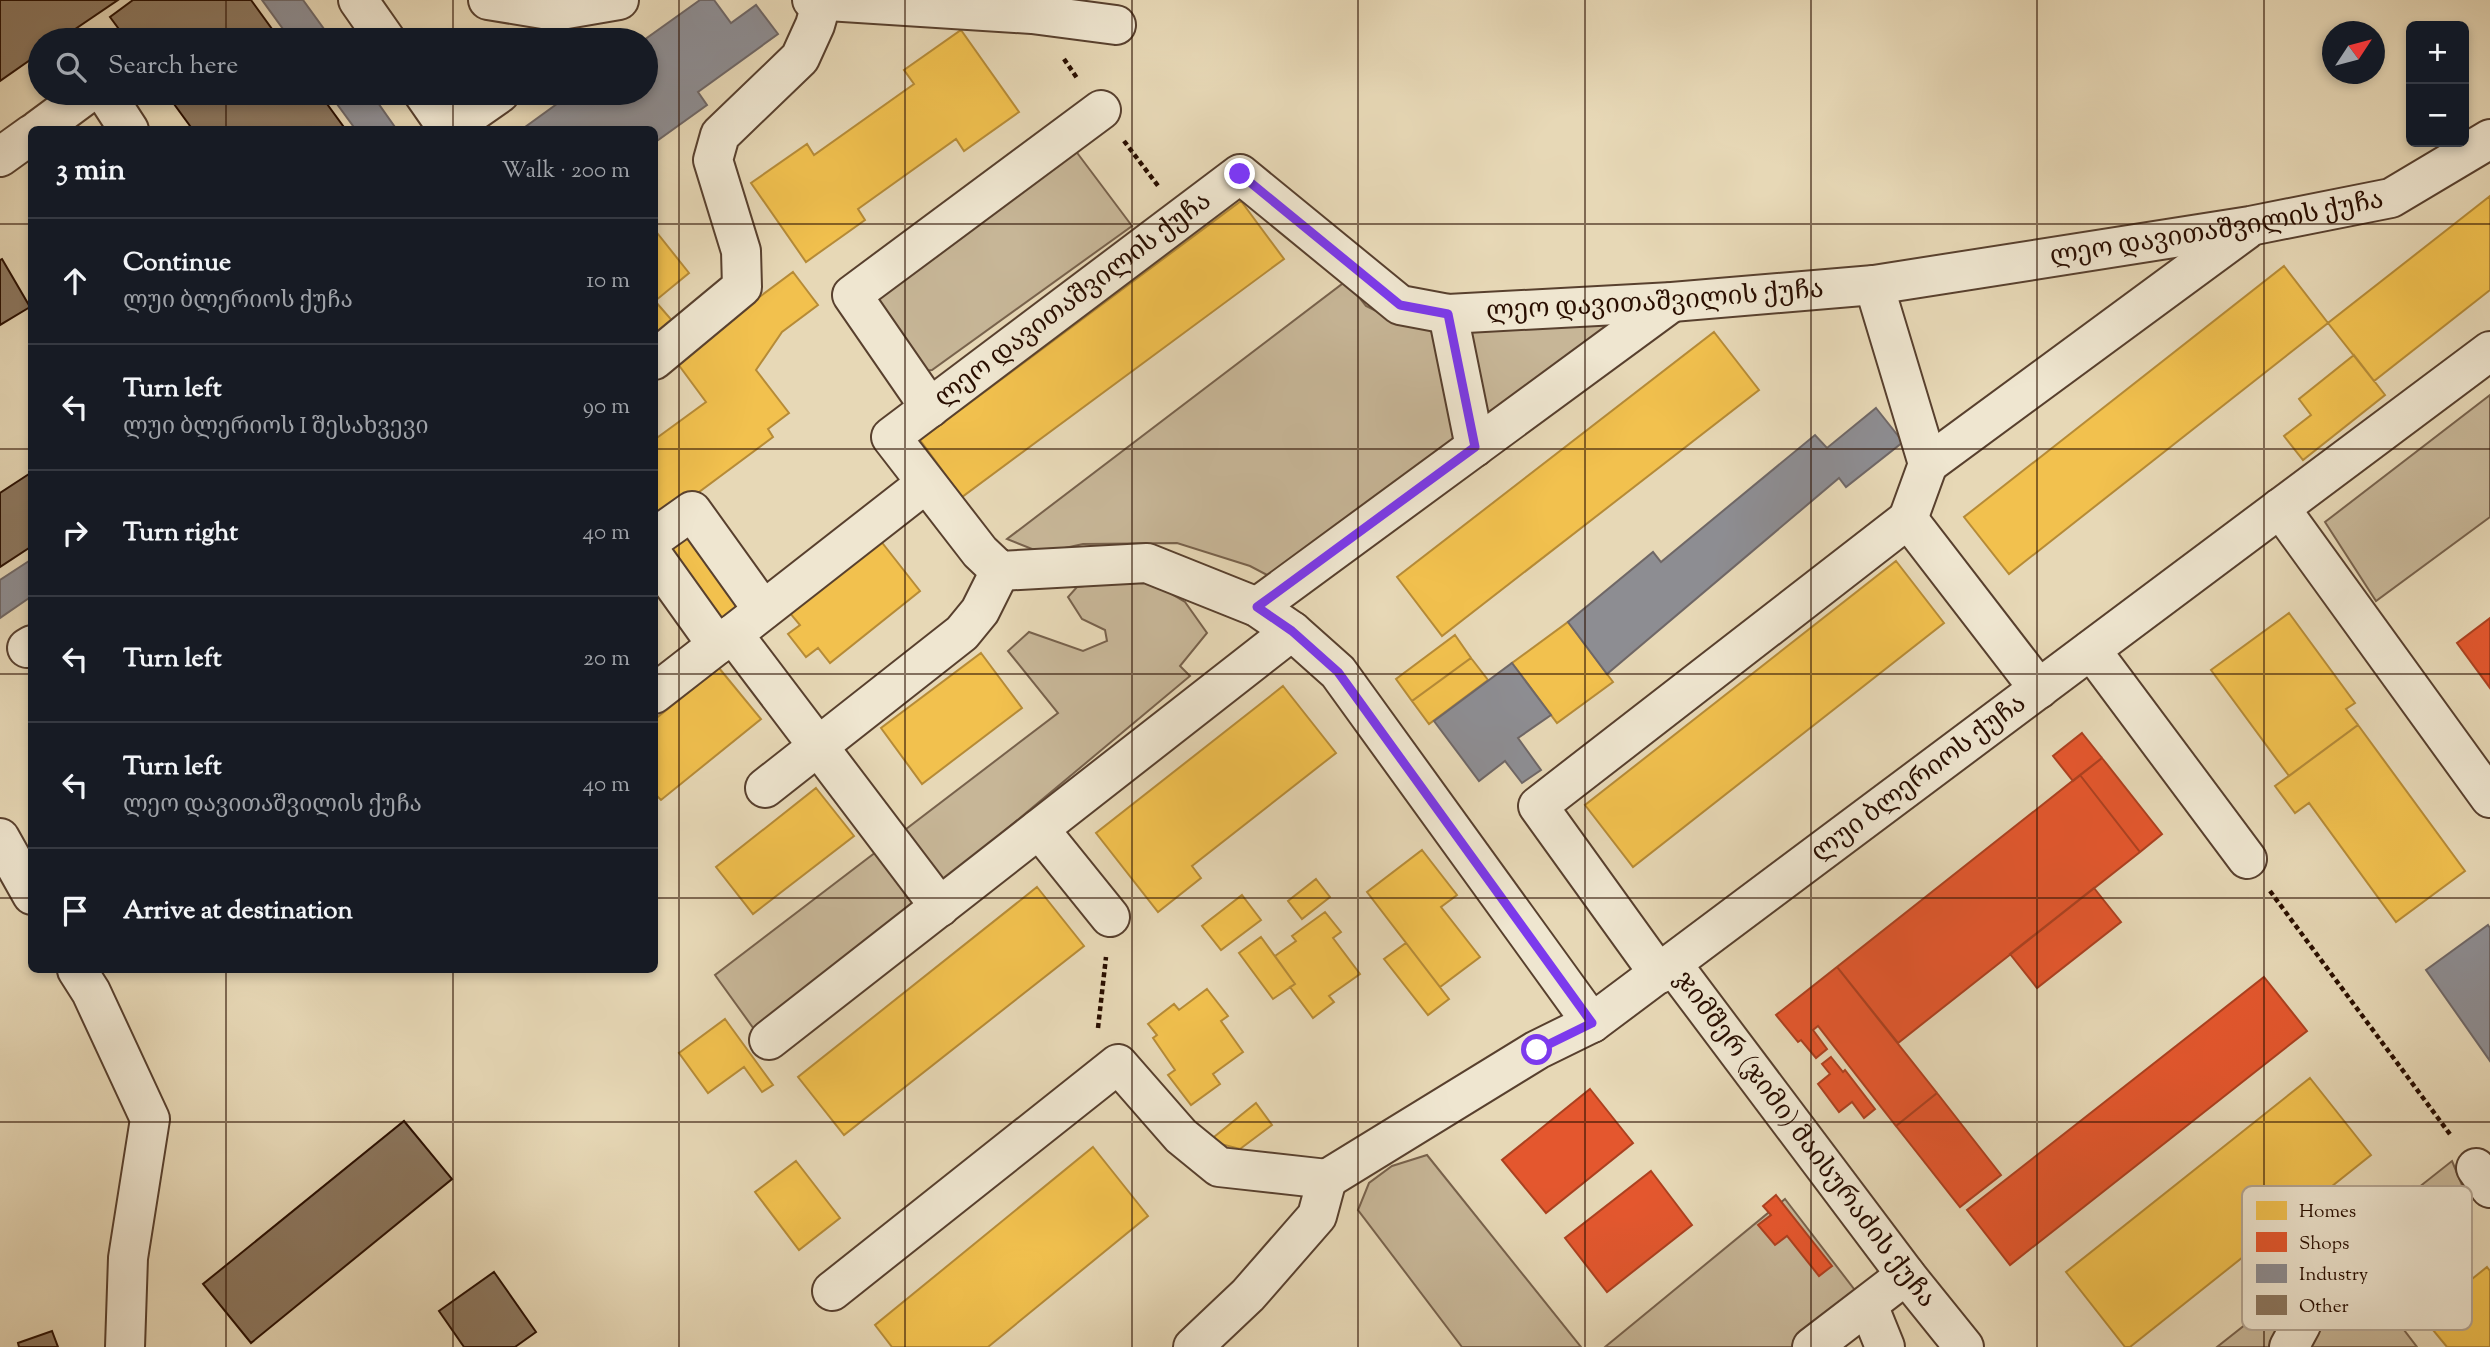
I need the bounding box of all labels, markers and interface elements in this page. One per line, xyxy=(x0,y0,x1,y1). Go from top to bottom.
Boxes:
north arrow xyxy=(2322,21,2385,84)
map controls xyxy=(2406,21,2469,147)
button: + xyxy=(2406,21,2469,84)
search box xyxy=(28,28,658,105)
icon: search xyxy=(52,48,90,86)
text: Search here xyxy=(108,48,238,85)
button: − xyxy=(2406,84,2469,147)
text: 3 min xyxy=(56,150,126,193)
text: Walk · 200 m xyxy=(501,155,630,188)
route end xyxy=(1224,158,1255,189)
street label: ლეო დავითაშვილის ქუჩა xyxy=(2047,181,2387,276)
street label: ლეო დავითაშვილის ქუჩა xyxy=(927,183,1219,416)
text: Continue xyxy=(123,245,231,282)
icon: ahead xyxy=(56,262,94,300)
text: 10 m xyxy=(586,265,630,298)
street label: ლეო დავითაშვილის ქუჩა xyxy=(1485,271,1825,330)
text: ლუი ბლერიოს ქუჩა xyxy=(123,285,353,318)
text: Turn left xyxy=(123,371,222,408)
icon: left xyxy=(56,388,94,426)
text: 90 m xyxy=(583,391,630,424)
text: ლუი ბლერიოს I შესახვევი xyxy=(123,411,429,444)
icon: right xyxy=(56,514,94,552)
text: Turn right xyxy=(123,515,238,552)
text: 40 m xyxy=(583,517,630,550)
icon: left xyxy=(56,640,94,678)
text: Turn left xyxy=(123,641,222,678)
text: 20 m xyxy=(583,643,630,676)
street label: ლუი ბლერიოს ქუჩა xyxy=(1804,686,2034,871)
text: Turn left xyxy=(123,749,222,786)
icon: left xyxy=(56,766,94,804)
text: 40 m xyxy=(583,769,630,802)
text: ლეო დავითაშვილის ქუჩა xyxy=(123,789,422,822)
icon: arrive xyxy=(56,892,94,930)
text: Arrive at destination xyxy=(123,893,353,930)
street label: ჯიმშერ (ჯიმი) მაისურაძის ქუჩა xyxy=(1665,963,1944,1316)
route start xyxy=(1521,1034,1552,1065)
legend xyxy=(2242,1186,2472,1330)
text: Homes xyxy=(2299,1199,2356,1226)
text: Shops xyxy=(2299,1231,2350,1258)
text: Industry xyxy=(2299,1262,2369,1289)
text: Other xyxy=(2299,1294,2349,1321)

